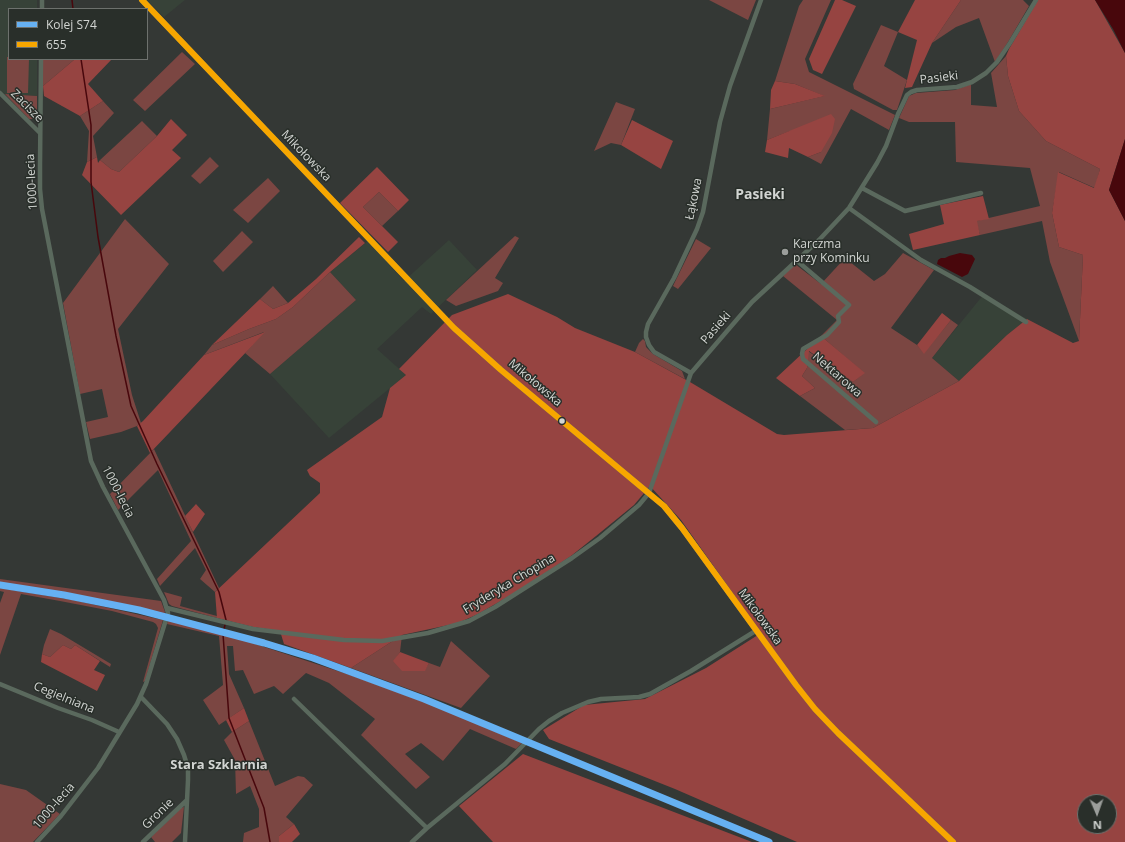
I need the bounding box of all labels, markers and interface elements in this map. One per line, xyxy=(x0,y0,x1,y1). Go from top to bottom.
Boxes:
legend xyxy=(8,8,148,60)
text: Kolej S74 xyxy=(46,16,97,33)
text: 655 xyxy=(46,36,67,53)
street label: Pasieki xyxy=(919,68,959,88)
street label: Zacisze xyxy=(8,87,46,125)
street label: Mikołowska xyxy=(278,127,334,185)
street label: 1000-lecia xyxy=(23,153,41,211)
street label: Łąkowa xyxy=(683,177,705,221)
district label: Pasieki xyxy=(735,187,785,203)
place label: Karczma przy Kominku xyxy=(793,238,870,266)
marker: Karczma przy Kominku xyxy=(780,247,790,257)
street label: Pasieki xyxy=(698,309,734,347)
street label: Nektarowa xyxy=(809,350,865,400)
street label: Mikołowska xyxy=(505,356,565,410)
unlabelled marker xyxy=(557,416,567,426)
street label: 1000-lecia xyxy=(99,464,137,520)
street label: Fryderyka Chopina xyxy=(460,551,558,617)
street label: Mikołowska xyxy=(735,586,785,648)
street label: Cegielniana xyxy=(31,679,97,717)
district label: Stara Szklarnia xyxy=(170,757,268,773)
street label: 1000-lecia xyxy=(30,780,78,832)
north arrow xyxy=(1077,794,1117,834)
street label: Gronie xyxy=(139,796,177,832)
text: N xyxy=(1093,818,1102,833)

